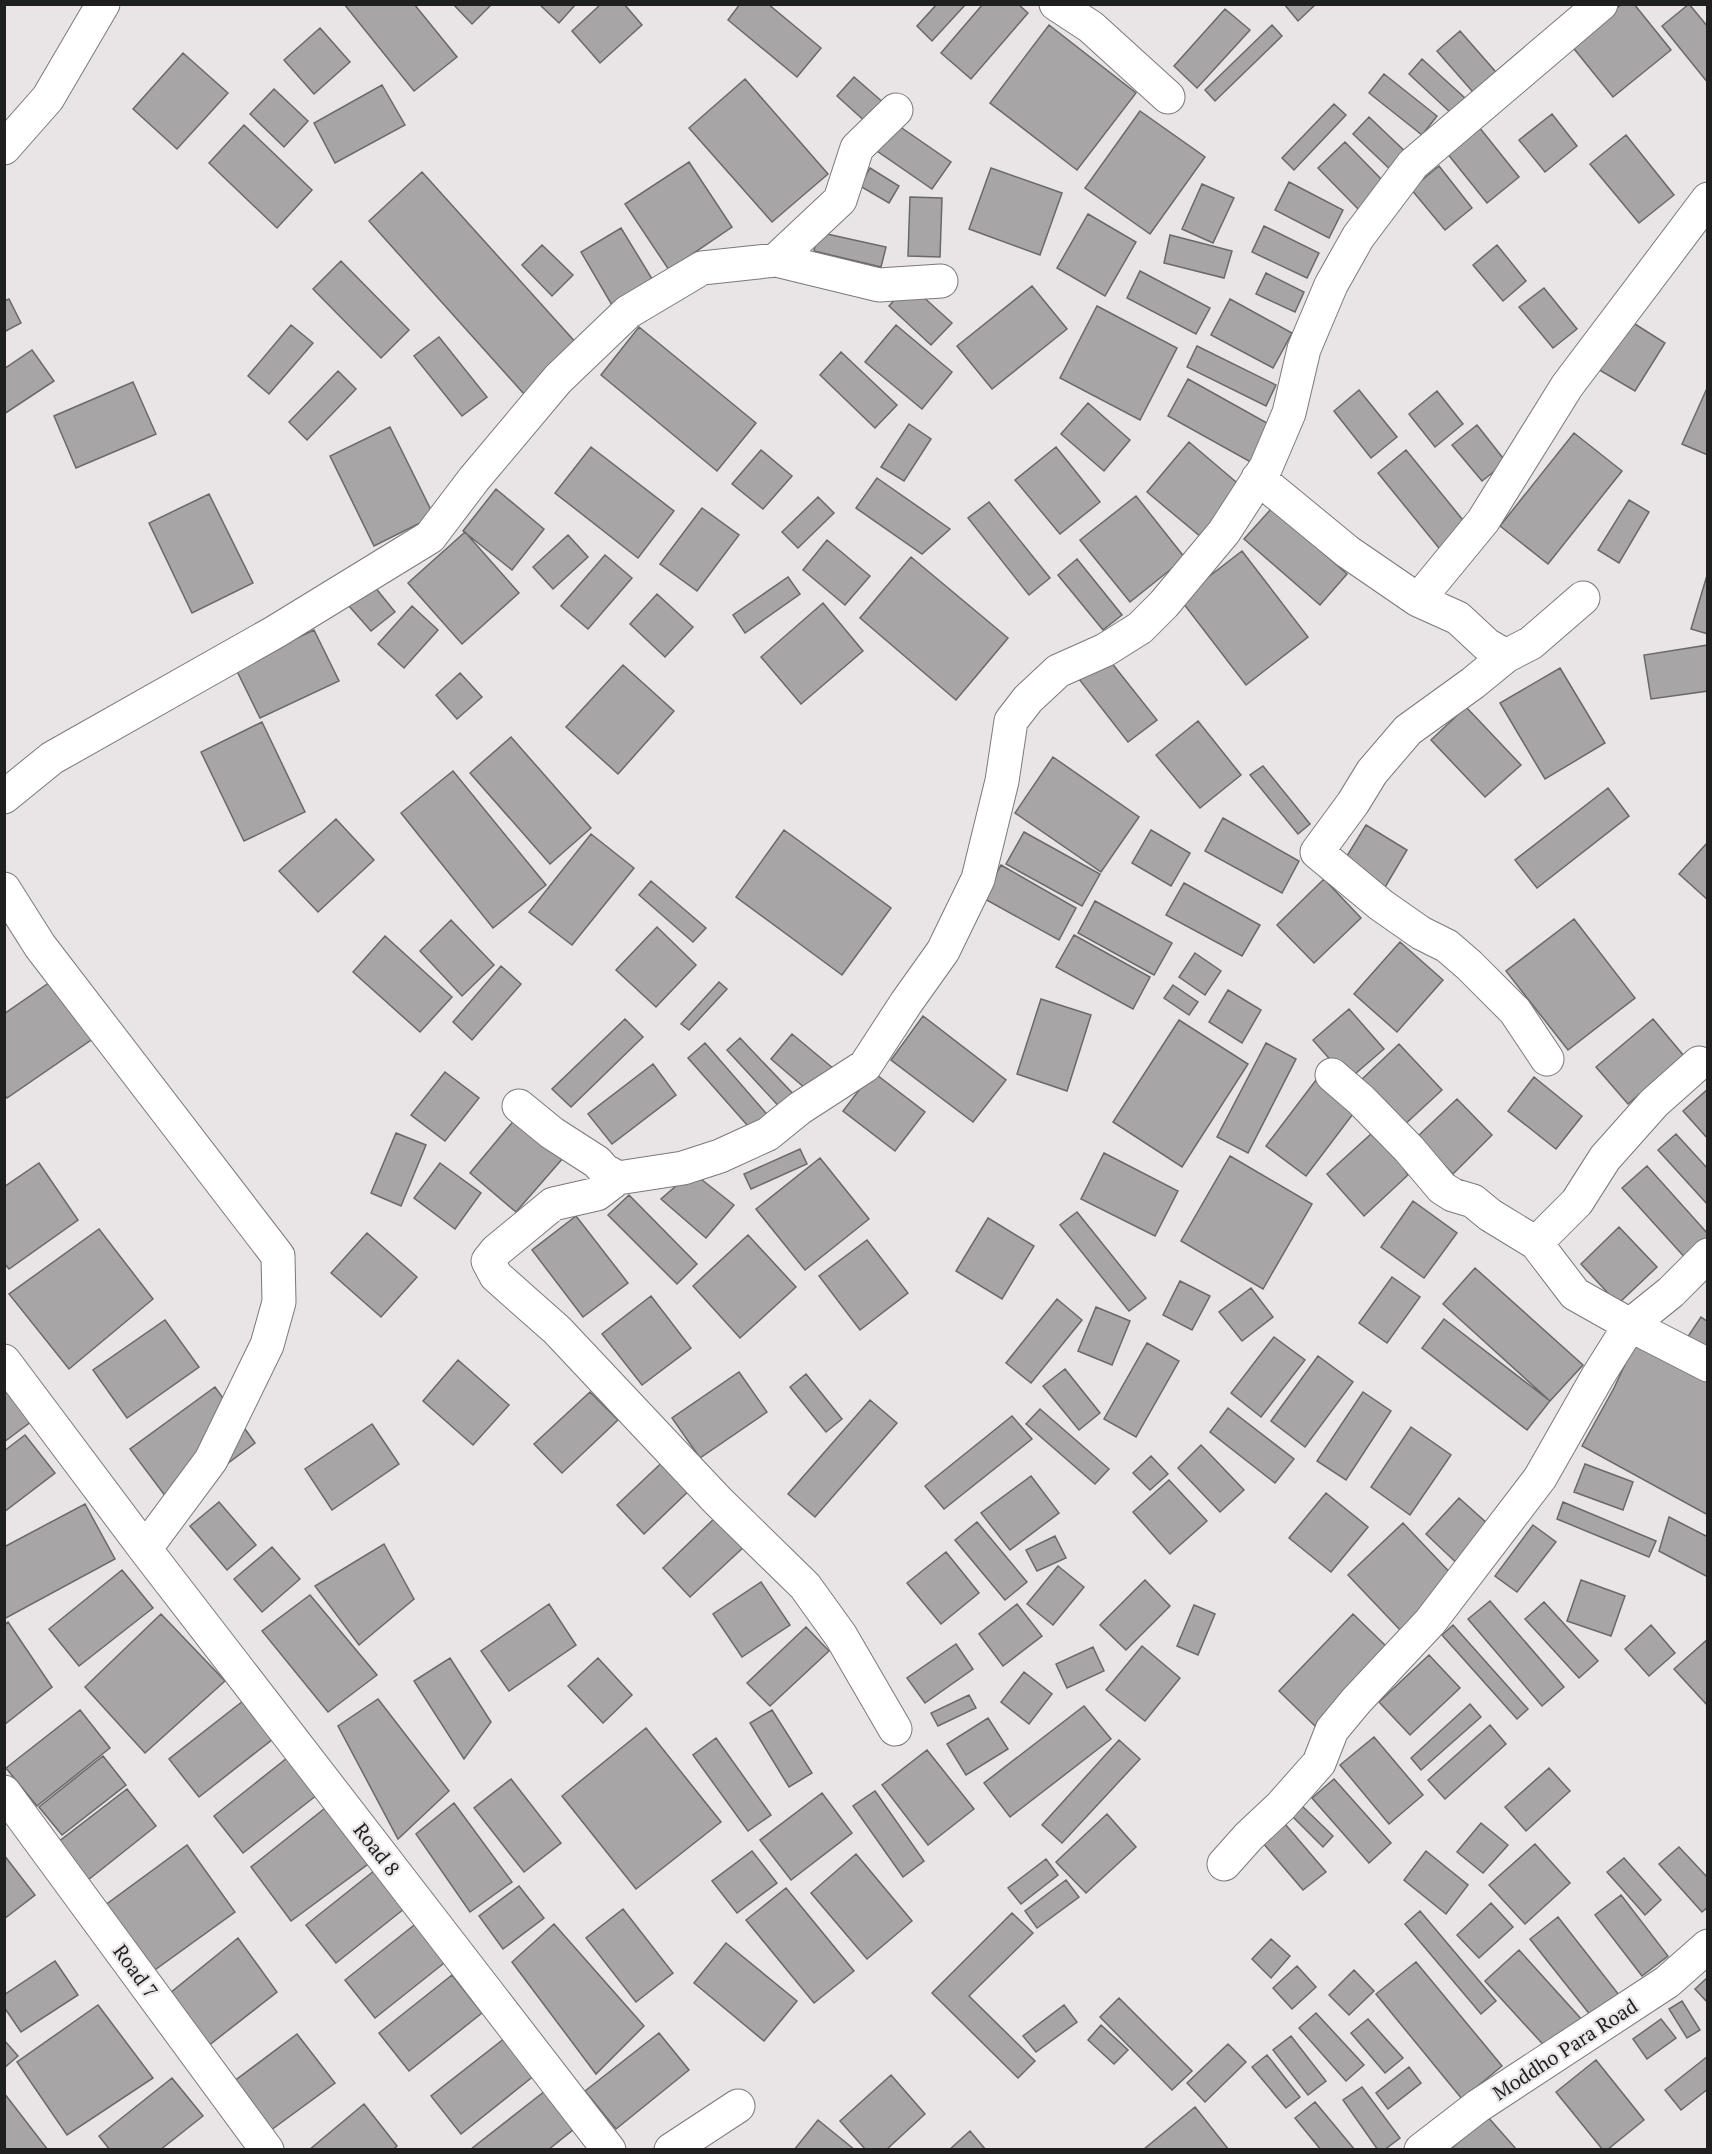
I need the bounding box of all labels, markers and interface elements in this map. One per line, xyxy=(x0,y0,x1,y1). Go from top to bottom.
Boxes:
street label: Road 8 xyxy=(348,1817,406,1881)
street label: Road 7 xyxy=(107,1939,165,2003)
street label: Moddho Para Road xyxy=(1487,1992,1643,2106)

